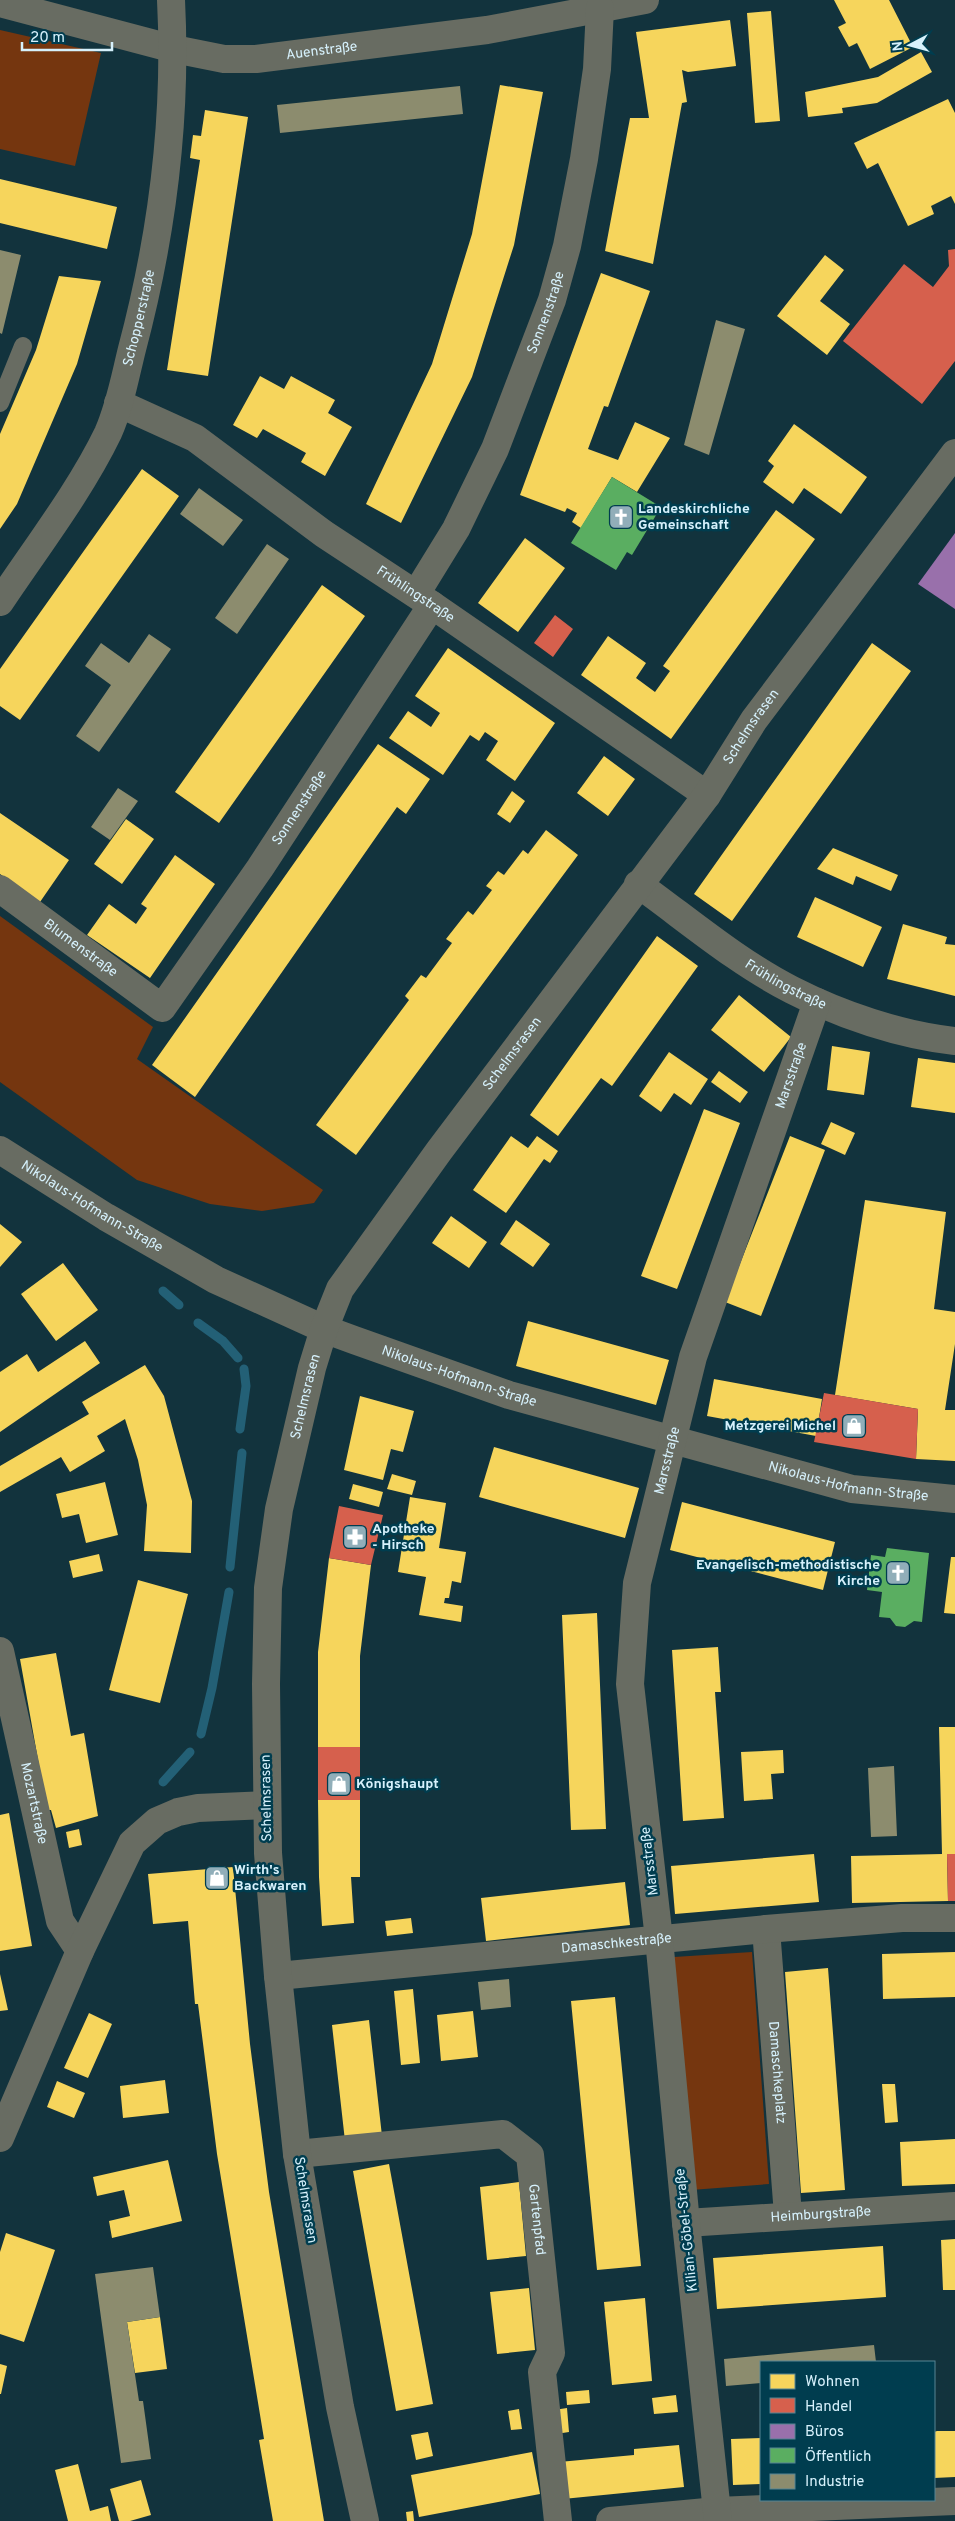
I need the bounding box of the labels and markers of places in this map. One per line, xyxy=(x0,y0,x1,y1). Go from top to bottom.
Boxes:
place label: Landeskirchliche Gemeinschaft xyxy=(638,501,750,534)
church icon: Landeskirchliche Gemeinschaft xyxy=(608,504,634,530)
shop icon: Metzgerei Michel xyxy=(841,1413,867,1439)
place label: Metzgerei Michel xyxy=(724,1418,836,1435)
place label: Apotheke - Hirsch xyxy=(372,1521,435,1554)
pharmacy icon: Apotheke - Hirsch xyxy=(342,1524,368,1550)
place label: Evangelisch-methodistische Kirche xyxy=(696,1557,880,1590)
church icon: Evangelisch-methodistische Kirche xyxy=(885,1560,911,1586)
shop icon: Königshaupt xyxy=(326,1771,352,1797)
place label: Königshaupt xyxy=(356,1776,439,1793)
place label: Wirth's Backwaren xyxy=(234,1862,307,1895)
shop icon: Wirth's Backwaren xyxy=(204,1865,230,1891)

